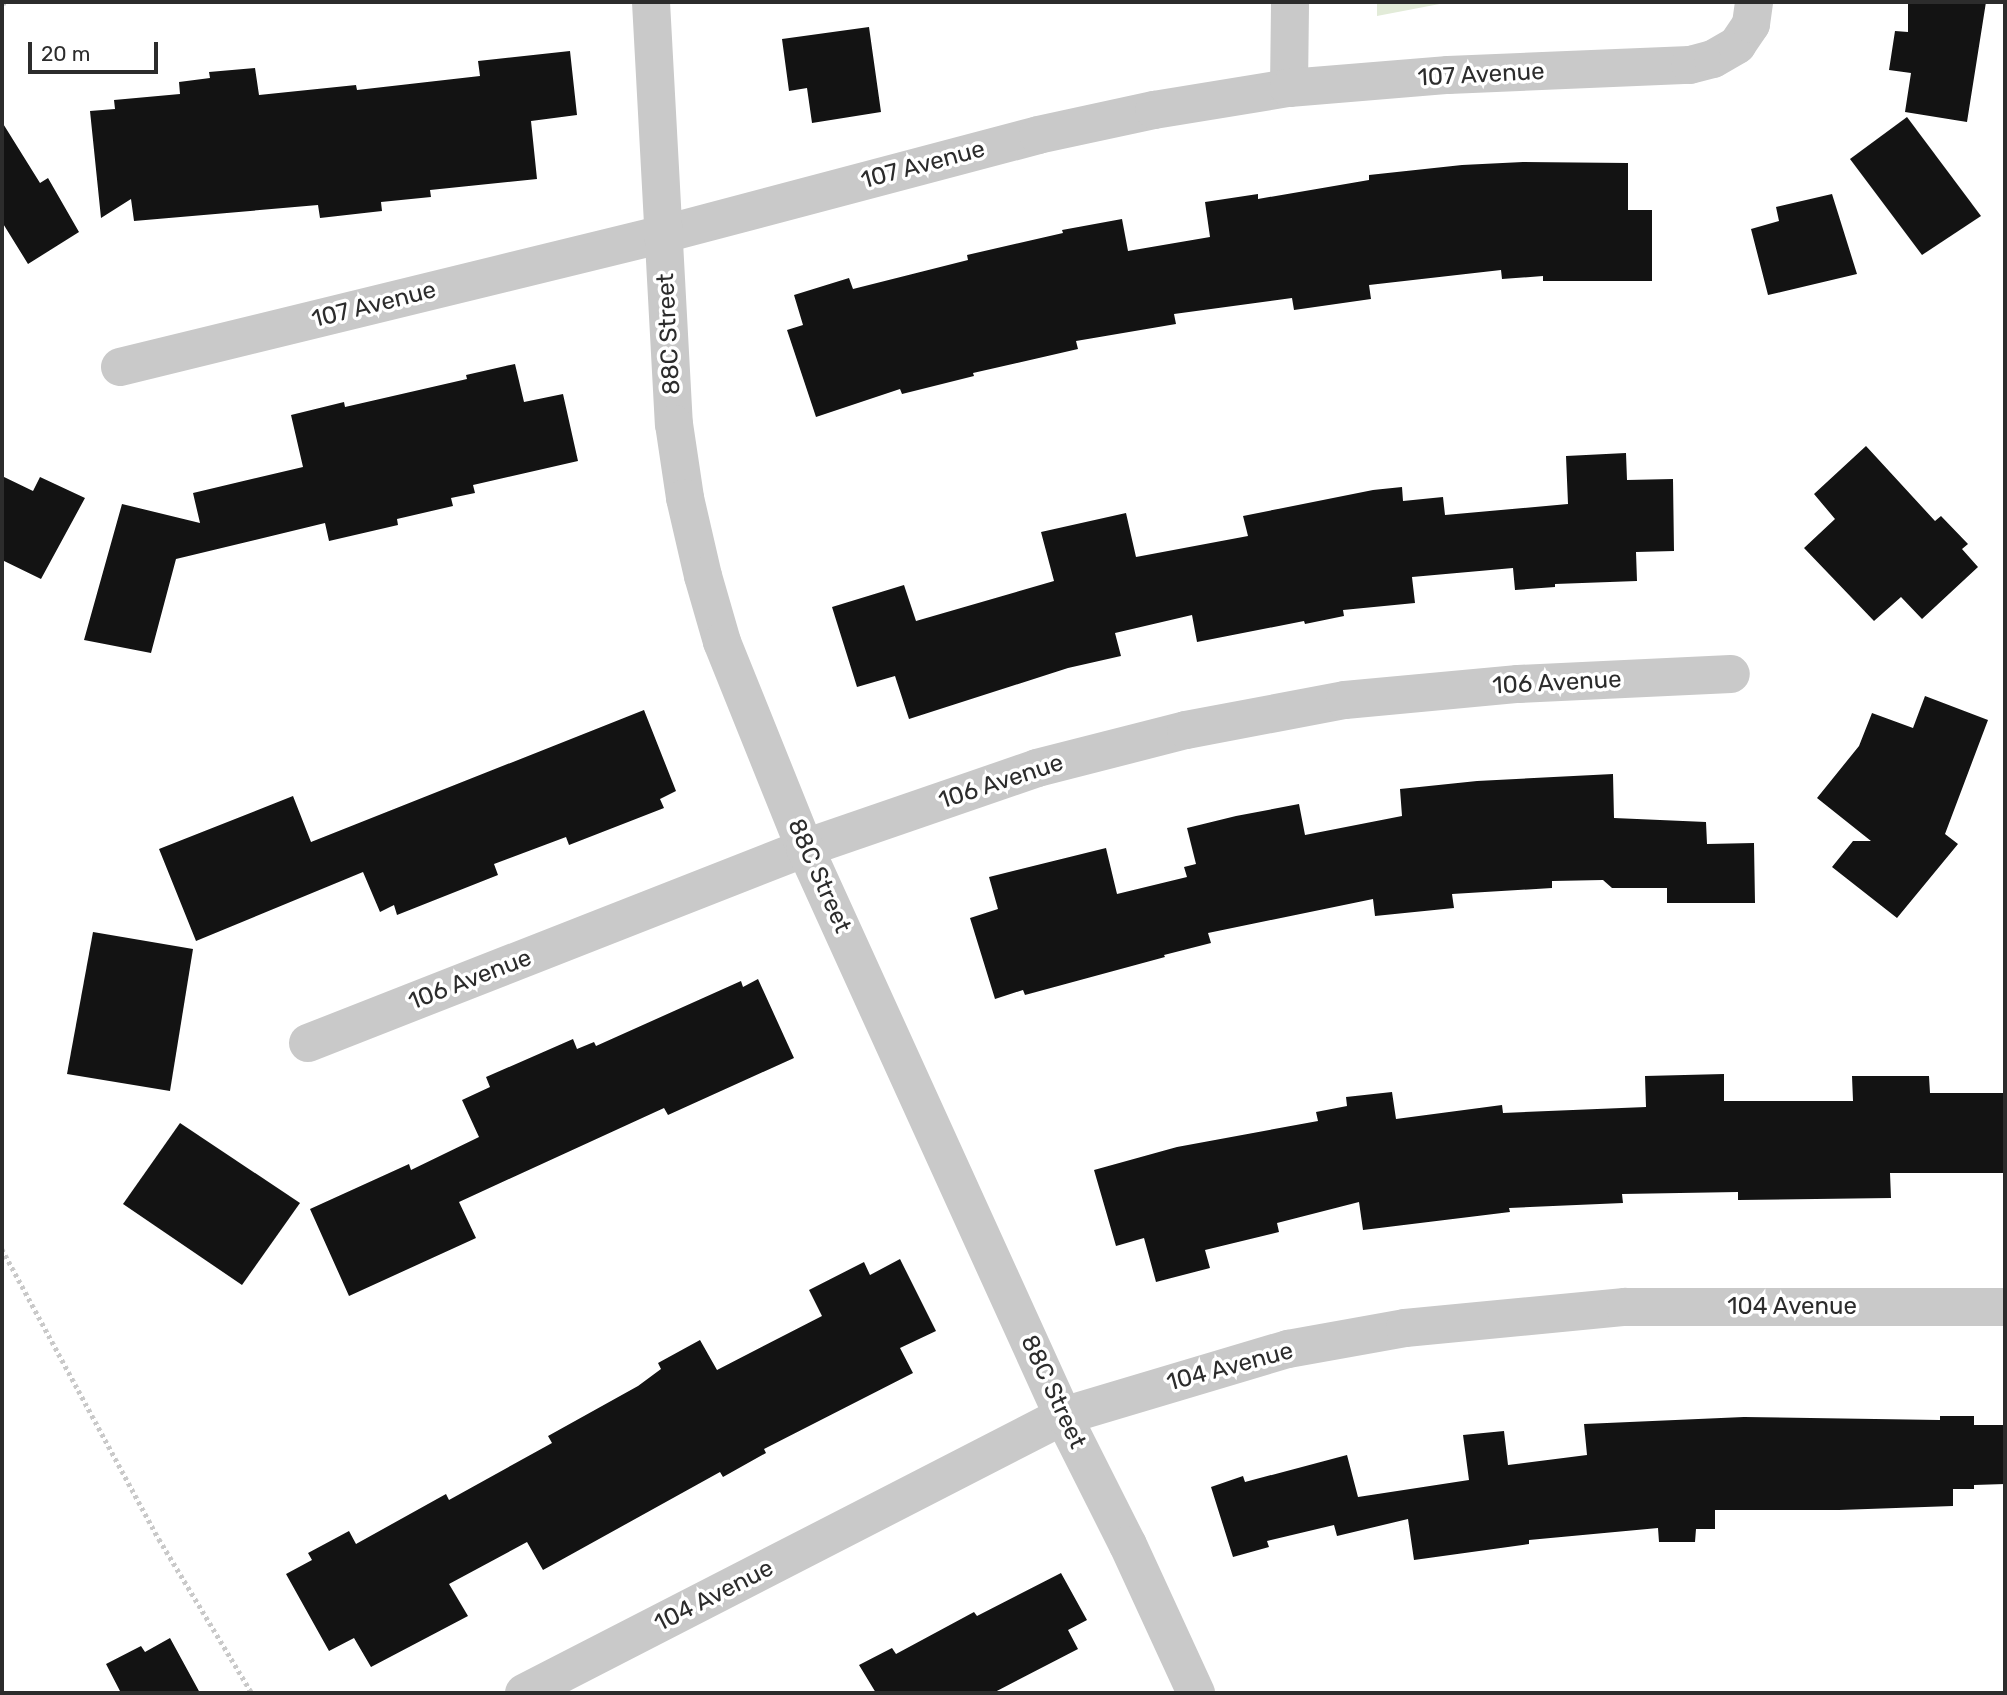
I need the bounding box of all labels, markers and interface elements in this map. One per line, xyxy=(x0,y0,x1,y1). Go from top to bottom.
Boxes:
scale bar xyxy=(32,28,161,72)
text: 20 m xyxy=(41,41,90,66)
street label: 107 Avenue xyxy=(1416,57,1546,93)
street label: 107 Avenue xyxy=(858,135,988,195)
street label: 88C Street xyxy=(651,272,687,396)
street label: 107 Avenue xyxy=(309,276,439,334)
street label: 106 Avenue xyxy=(1491,665,1623,701)
street label: 106 Avenue xyxy=(935,748,1067,816)
street label: 88C Street xyxy=(781,815,857,937)
street label: 106 Avenue xyxy=(404,943,536,1017)
street label: 104 Avenue xyxy=(1727,1293,1857,1321)
street label: 88C Street xyxy=(1014,1331,1092,1453)
street label: 104 Avenue xyxy=(1163,1336,1297,1398)
street label: 104 Avenue xyxy=(649,1554,779,1638)

